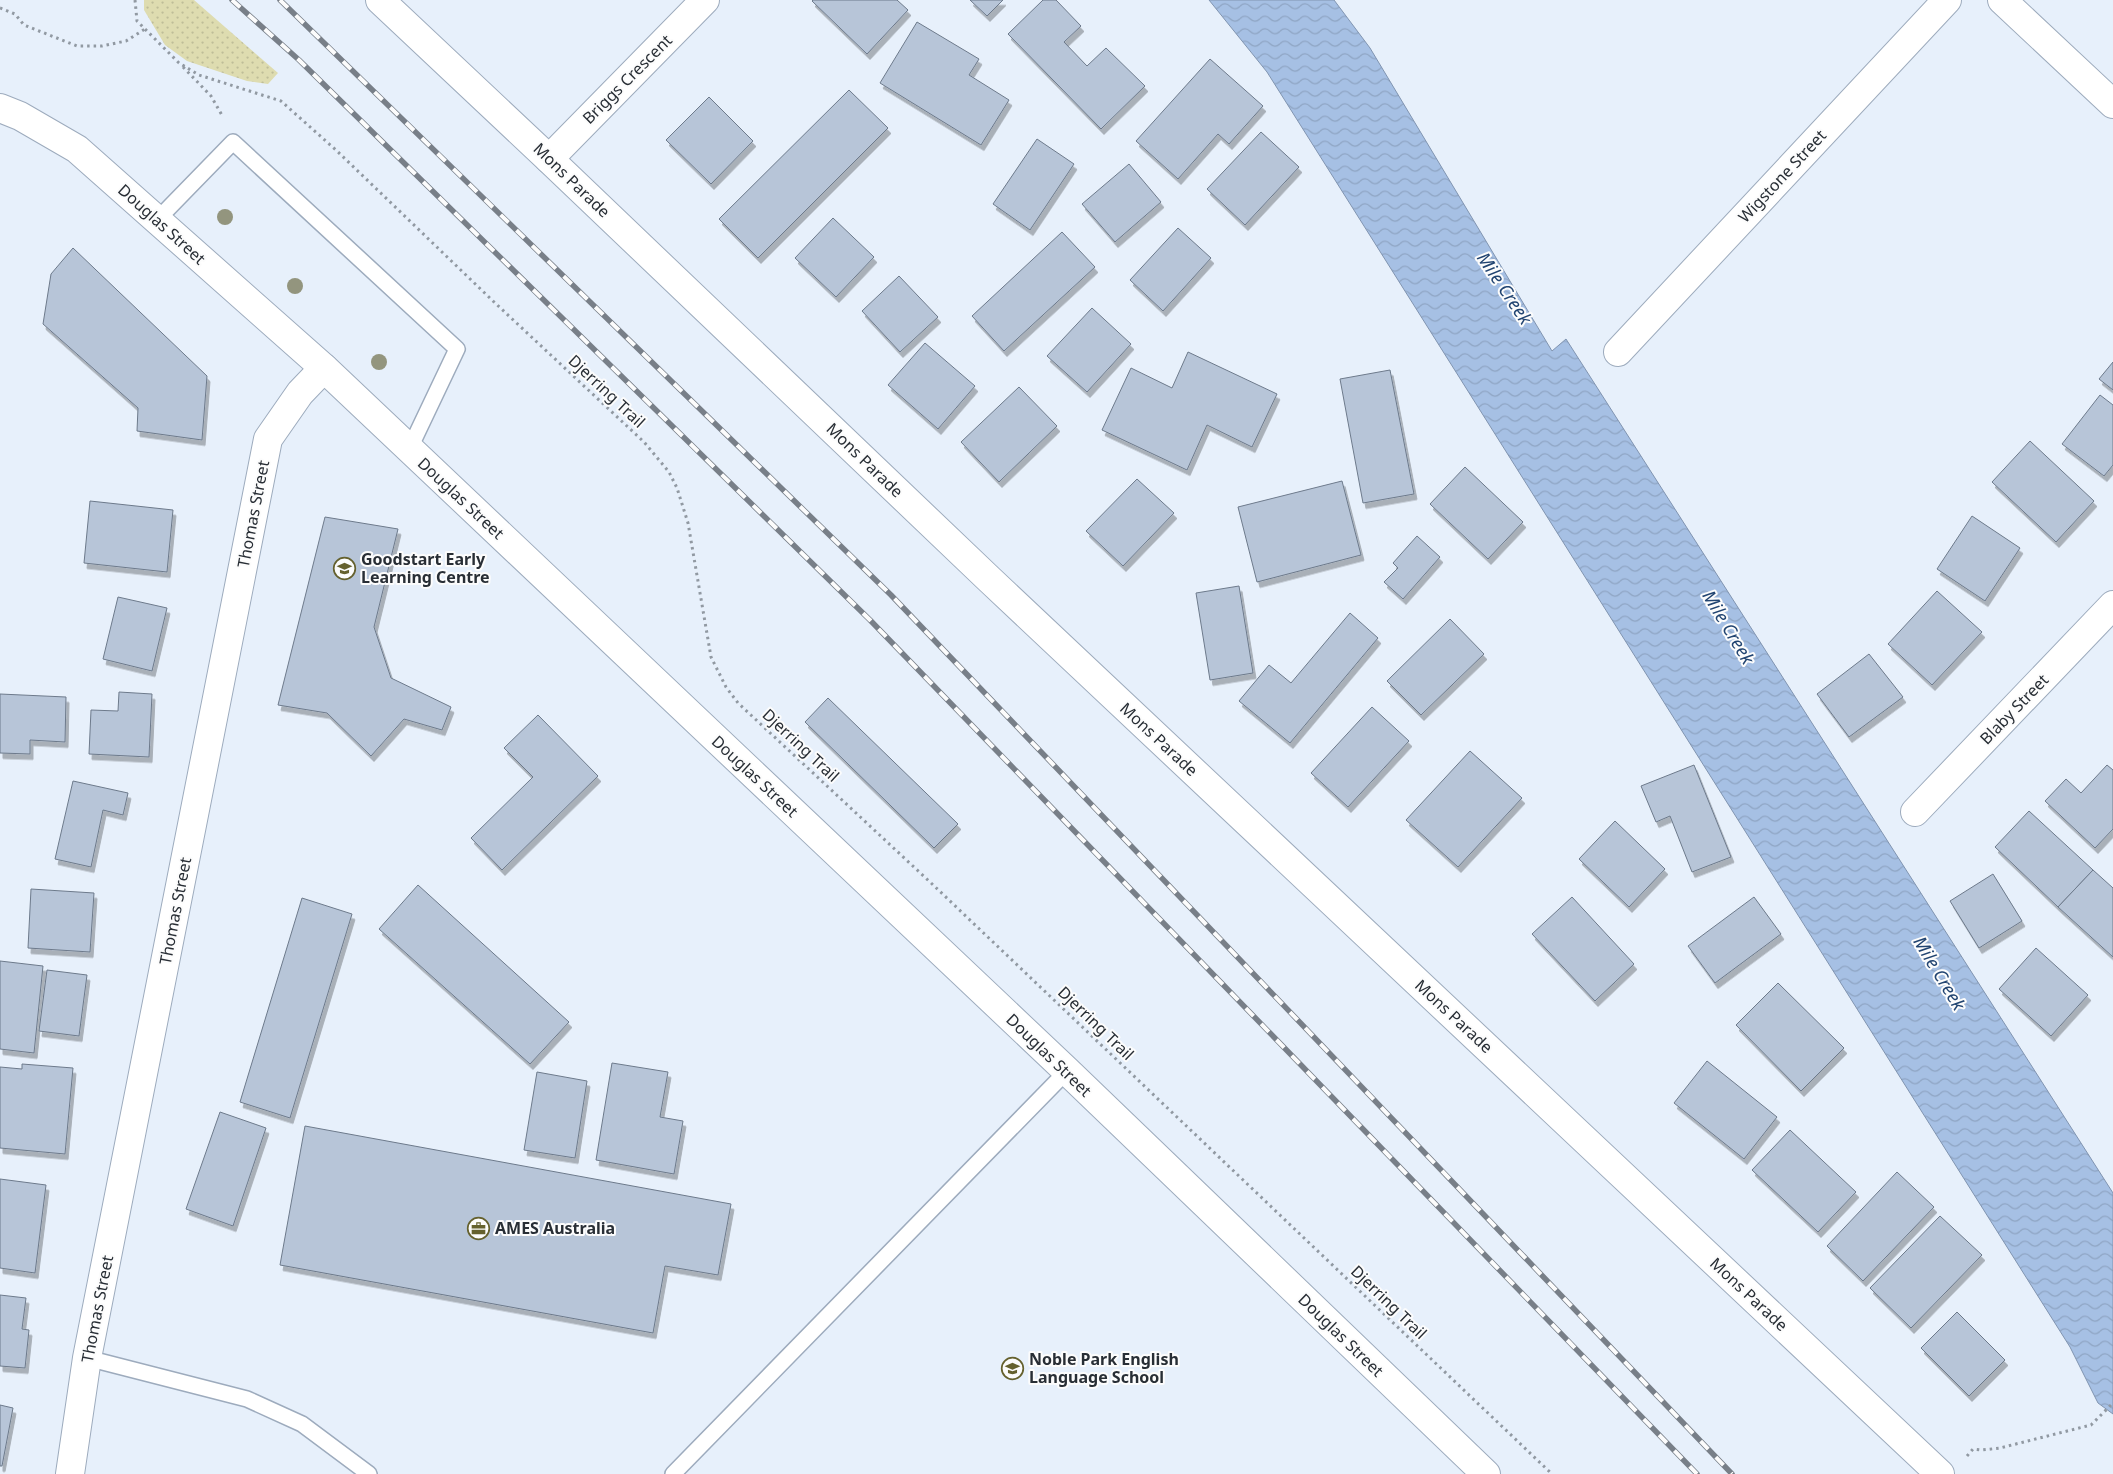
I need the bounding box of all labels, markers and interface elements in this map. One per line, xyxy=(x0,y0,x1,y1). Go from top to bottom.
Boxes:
street label: Briggs Crescent xyxy=(577,29,677,129)
street label: Wigstone Street xyxy=(1733,125,1831,227)
street label: Mons Parade xyxy=(529,138,615,222)
street label: Douglas Street xyxy=(114,179,211,269)
water label: Mile Creek xyxy=(1472,247,1539,330)
street label: Djerring Trail xyxy=(564,350,650,432)
street label: Mons Parade xyxy=(822,418,908,502)
street label: Douglas Street xyxy=(413,452,509,544)
street label: Thomas Street xyxy=(232,458,274,570)
place label: Goodstart Early Learning Centre xyxy=(361,548,490,588)
school or university icon: Goodstart Early Learning Centre xyxy=(333,556,357,580)
water label: Mile Creek xyxy=(1698,586,1761,669)
street label: Blaby Street xyxy=(1975,669,2053,749)
street label: Mons Parade xyxy=(1115,697,1203,781)
street label: Djerring Trail xyxy=(758,704,844,786)
street label: Douglas Street xyxy=(707,730,803,822)
street label: Thomas Street xyxy=(154,855,196,967)
water label: Mile Creek xyxy=(1909,932,1972,1015)
street label: Mons Parade xyxy=(1410,974,1498,1058)
street label: Djerring Trail xyxy=(1053,981,1139,1065)
street label: Douglas Street xyxy=(1002,1009,1097,1102)
office icon: AMES Australia xyxy=(467,1216,491,1240)
place label: AMES Australia xyxy=(495,1217,615,1239)
street label: Mons Parade xyxy=(1705,1252,1793,1336)
street label: Thomas Street xyxy=(76,1253,118,1365)
street label: Djerring Trail xyxy=(1346,1260,1432,1344)
street label: Douglas Street xyxy=(1294,1289,1389,1382)
place label: Noble Park English Language School xyxy=(1029,1348,1179,1388)
school or university icon: Noble Park English Language School xyxy=(1001,1356,1025,1380)

